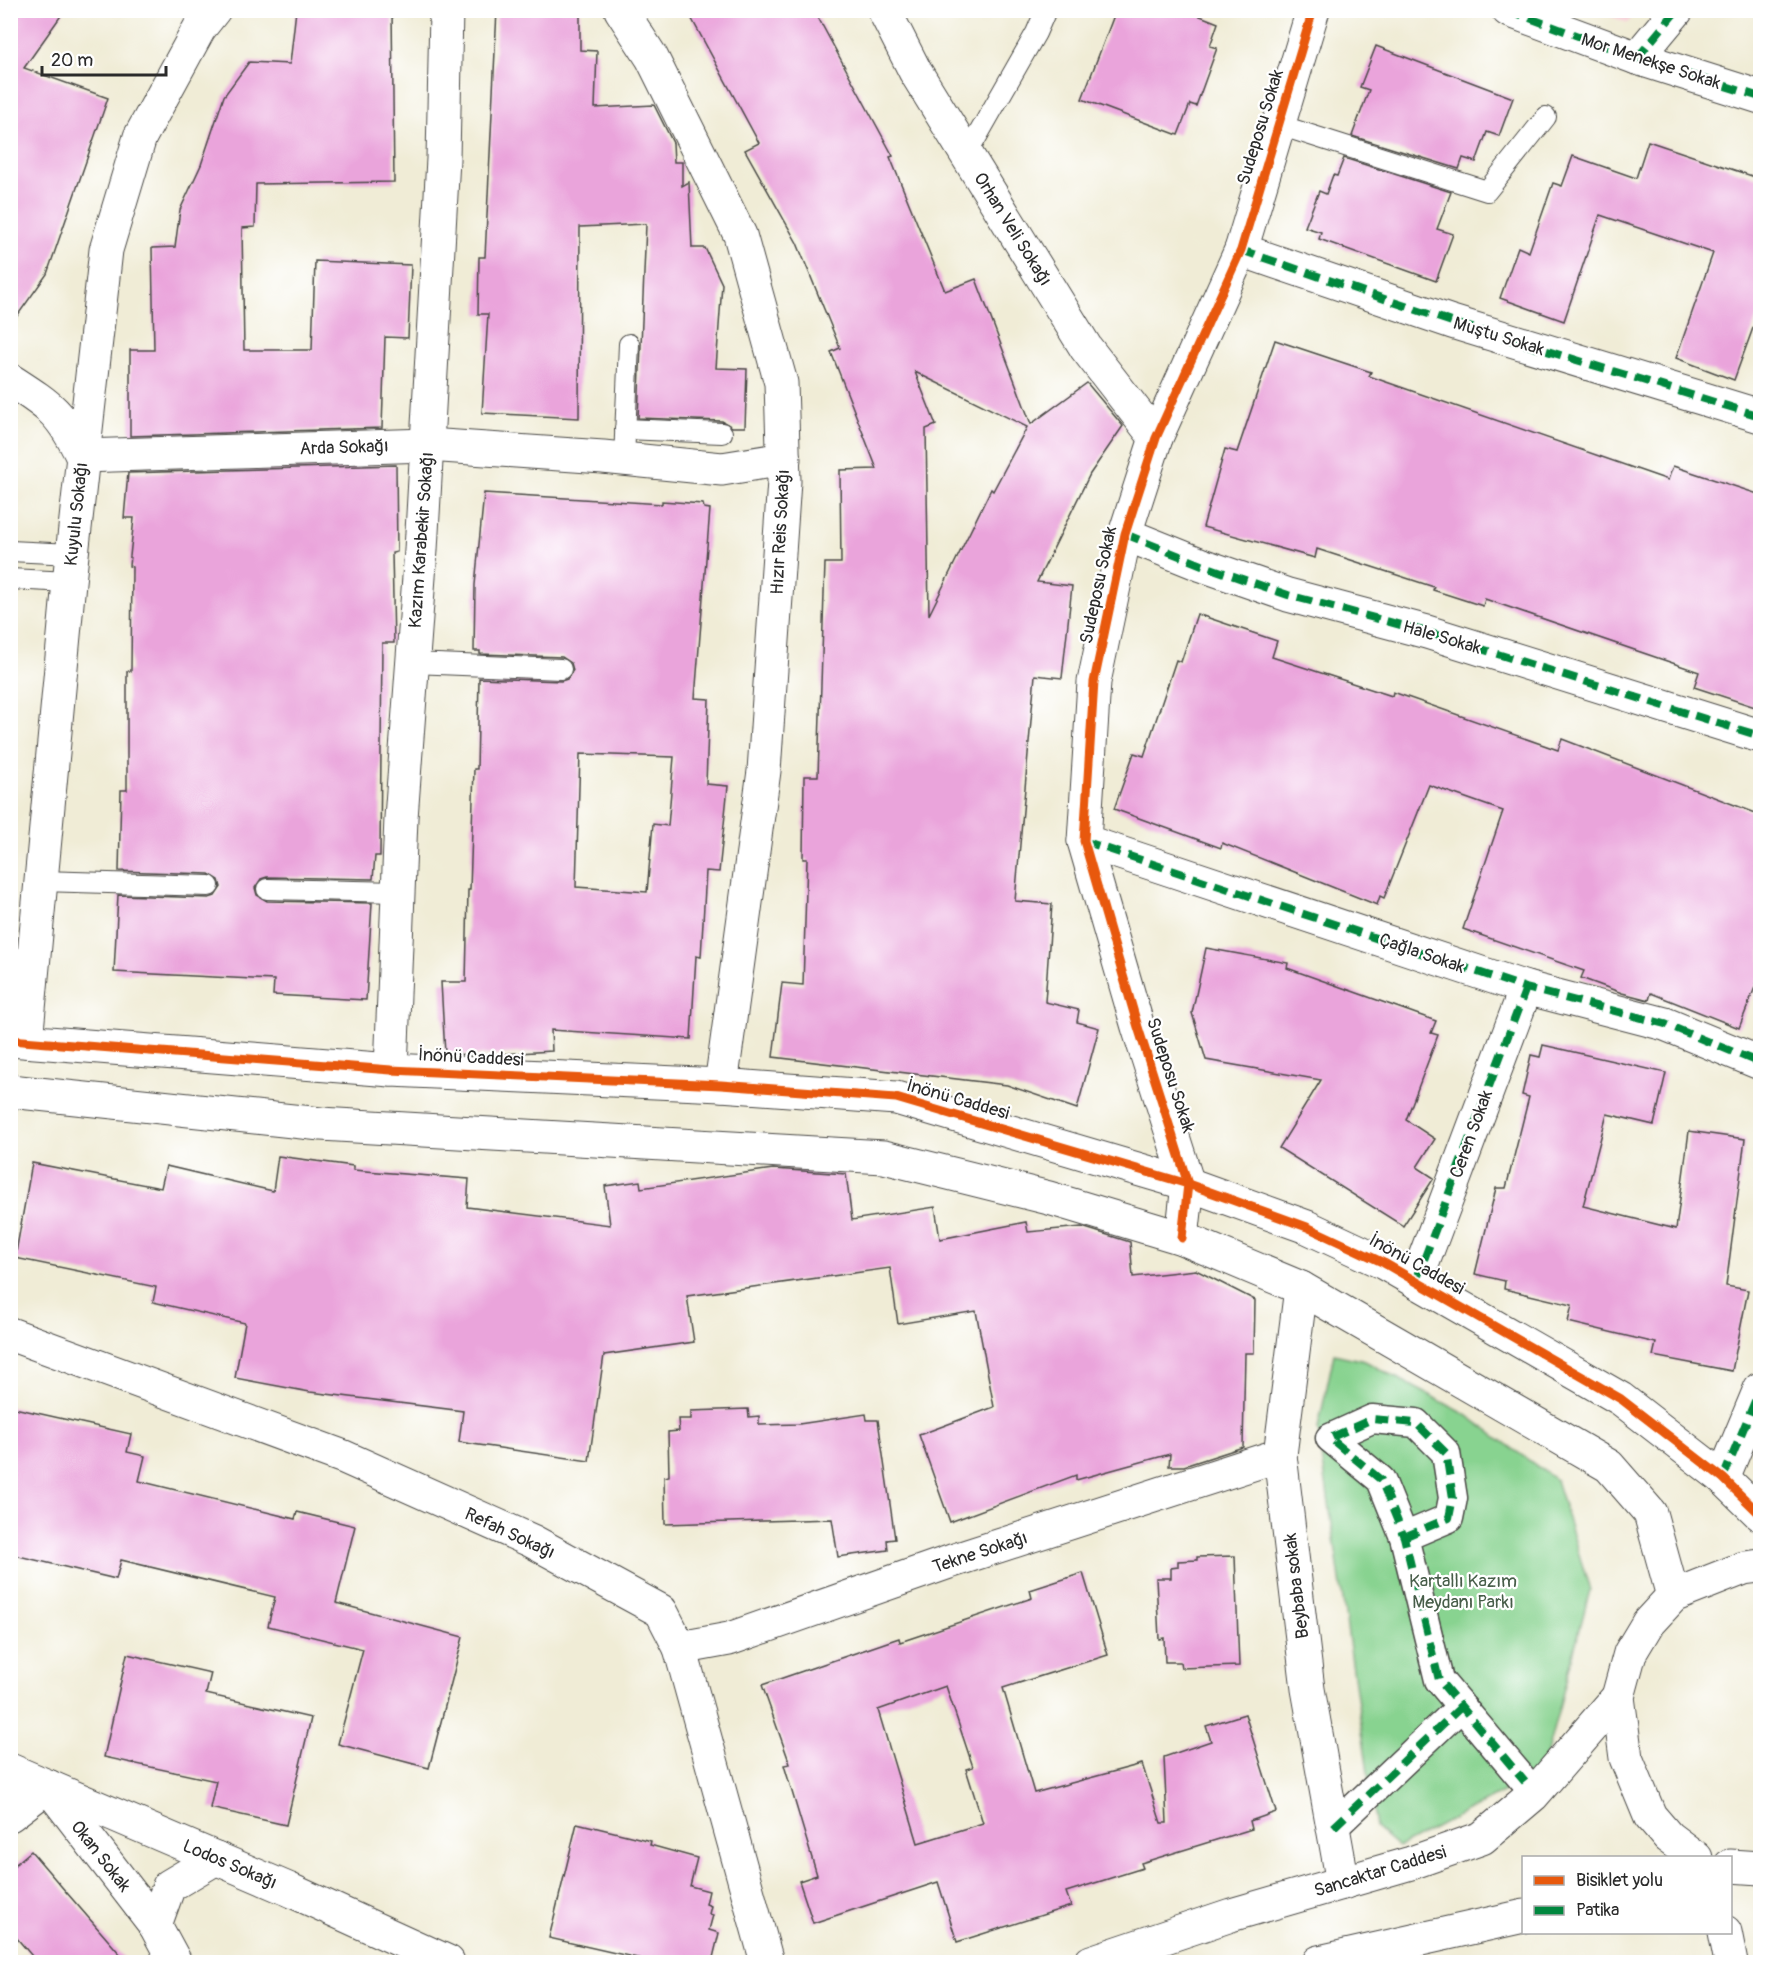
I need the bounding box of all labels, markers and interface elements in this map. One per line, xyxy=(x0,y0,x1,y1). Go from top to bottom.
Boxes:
street label: Mor Menekşe Sokak xyxy=(1578,28,1724,95)
scale bar xyxy=(42,39,166,77)
text: 20 m xyxy=(51,49,93,72)
street label: Sudeposu Sokak xyxy=(1232,66,1289,188)
street label: Orhan Veli Sokağı xyxy=(968,168,1057,290)
street label: Muştu Sokak xyxy=(1451,312,1548,361)
street label: Arda Sokağı xyxy=(299,434,389,461)
street label: Kazım Karabekir Sokağı xyxy=(404,451,439,629)
street label: Kuyulu Sokağı xyxy=(60,461,93,567)
street label: Hızır Reis Sokağı xyxy=(766,469,795,595)
street label: Sudeposu Sokak xyxy=(1075,524,1122,646)
street label: Hale Sokak xyxy=(1400,615,1484,660)
street label: Çağla Sokak xyxy=(1376,928,1468,979)
street label: Sudeposu Sokak xyxy=(1141,1015,1200,1136)
street label: İnönü Caddesi xyxy=(417,1043,524,1072)
street label: İnönü Caddesi xyxy=(904,1074,1012,1125)
street label: Ceren Sokak xyxy=(1445,1086,1498,1181)
street label: İnönü Caddesi xyxy=(1365,1229,1469,1300)
street label: Refah Sokağı xyxy=(461,1503,559,1564)
street label: Tekne Sokağı xyxy=(930,1526,1031,1579)
street label: Beybaba sokak xyxy=(1279,1531,1314,1640)
park label: Kartallı Kazım Meydanı Parkı xyxy=(1409,1570,1517,1614)
street label: Okan Sokak xyxy=(66,1816,136,1897)
street label: Lodos Sokağı xyxy=(179,1834,280,1895)
street label: Sancaktar Caddesi xyxy=(1311,1840,1449,1902)
legend xyxy=(1522,1856,1732,1934)
text: Bisiklet yolu xyxy=(1576,1869,1663,1892)
text: Patika xyxy=(1576,1899,1619,1922)

